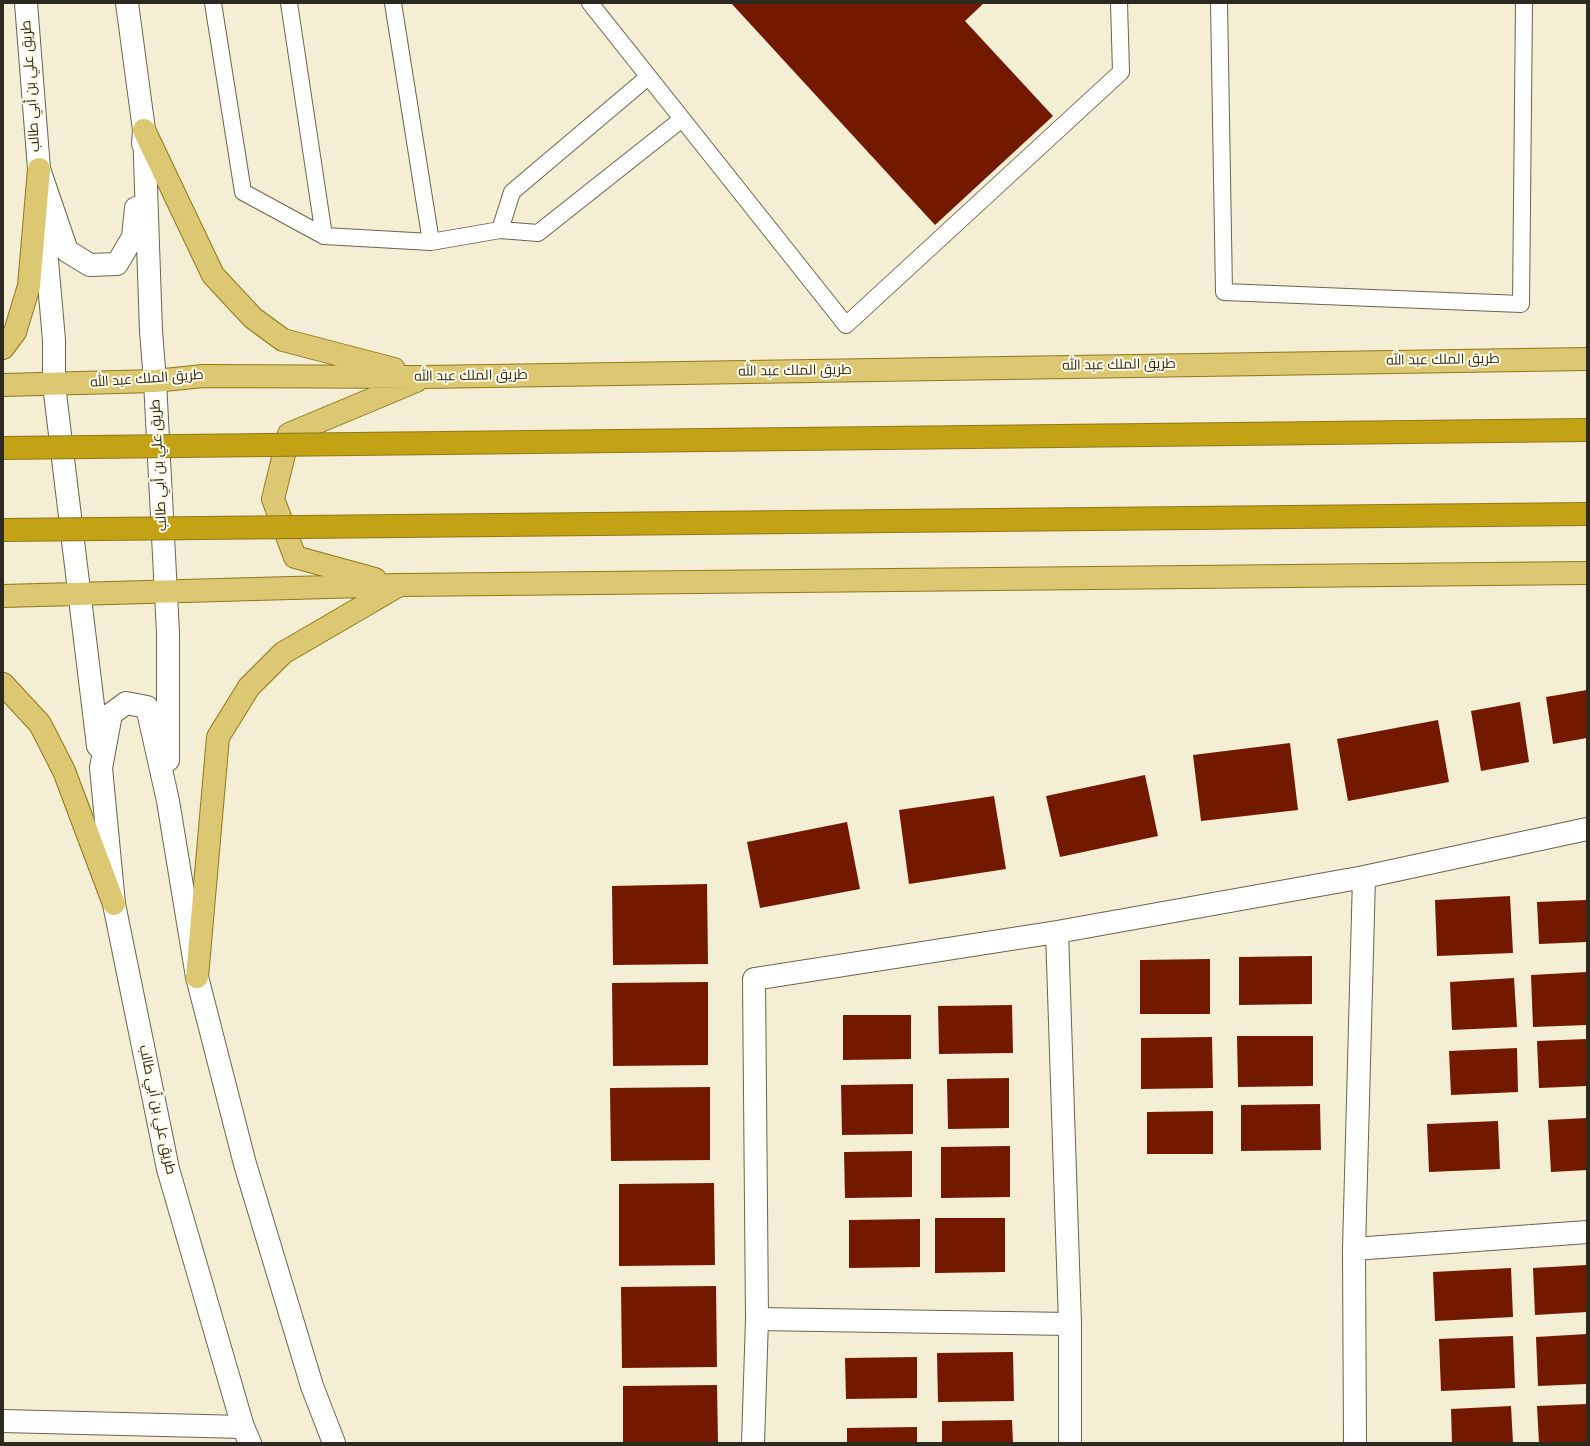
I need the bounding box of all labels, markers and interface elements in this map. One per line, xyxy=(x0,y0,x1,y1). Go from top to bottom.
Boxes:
street label: طريق علي بن أبي طالب xyxy=(19,19,45,153)
street label: طريق الملك عبد الله xyxy=(1386,352,1500,370)
street label: طريق الملك عبد الله xyxy=(1062,357,1176,375)
street label: طريق الملك عبد الله xyxy=(738,363,852,381)
street label: طريق الملك عبد الله xyxy=(90,368,204,392)
street label: طريق الملك عبد الله xyxy=(414,368,528,386)
street label: طريق علي بن أبي طالب xyxy=(148,399,172,531)
street label: طريق علي بن أبي طالب xyxy=(134,1044,178,1176)

